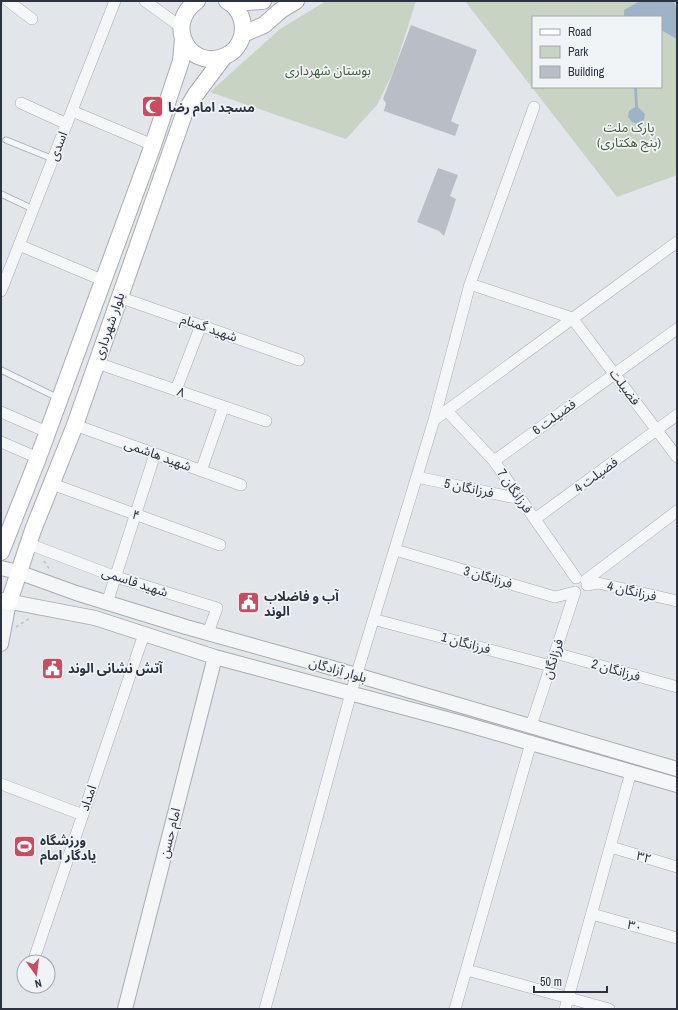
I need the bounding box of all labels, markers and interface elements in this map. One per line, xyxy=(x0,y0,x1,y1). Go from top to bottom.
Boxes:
legend xyxy=(532,16,662,88)
text: Road xyxy=(568,24,592,40)
text: Park xyxy=(568,44,588,60)
park label: بوستان شهرداری xyxy=(285,62,371,79)
text: Building xyxy=(568,64,605,80)
mosque icon: مسجد امام رضا xyxy=(139,94,165,120)
place label: مسجد امام رضا xyxy=(168,99,255,117)
park label: پارک ملت (پنج هکتاری) xyxy=(597,119,662,153)
street label: اسدی xyxy=(45,129,71,163)
street label: بلوار شهرداری xyxy=(90,290,128,362)
street label: شهید گمنام xyxy=(178,310,240,347)
street label: فضیلت xyxy=(606,365,644,409)
street label: ۸ xyxy=(175,383,188,401)
street label: فضیلت 6 xyxy=(529,395,579,439)
street label: شهید هاشمی xyxy=(122,435,194,475)
street label: فضیلت 4 xyxy=(571,453,621,497)
street label: فرزانگان 7 xyxy=(494,466,536,517)
street label: فرزانگان 5 xyxy=(443,474,495,502)
street label: ۴ xyxy=(130,506,142,524)
street label: فرزانگان 3 xyxy=(462,562,515,592)
street label: شهید قاسمی xyxy=(100,563,170,601)
street label: فرزانگان 4 xyxy=(606,577,659,605)
place label: آب و فاضلاب الوند xyxy=(264,588,340,620)
public building icon: آب و فاضلاب الوند xyxy=(235,590,261,616)
street label: فرزانگان 1 xyxy=(440,628,493,658)
street label: فرزانگان xyxy=(539,637,568,681)
street label: بلوار آزادگان xyxy=(307,654,369,686)
public building icon: آتش نشانی الوند xyxy=(40,655,66,681)
street label: فرزانگان 2 xyxy=(590,655,643,685)
place label: آتش نشانی الوند xyxy=(68,660,163,677)
street label: امداد xyxy=(76,783,100,813)
street label: امام حسن xyxy=(156,806,185,860)
place label: ورزشگاه یادگار امام xyxy=(40,832,96,865)
sports icon: ورزشگاه یادگار امام xyxy=(11,834,37,860)
street label: ۳۲ xyxy=(634,847,654,867)
street label: ۳۰ xyxy=(626,916,644,936)
north arrow xyxy=(16,954,56,994)
scale bar xyxy=(534,968,607,994)
text: 50 m xyxy=(540,974,562,990)
text: N xyxy=(34,976,43,991)

